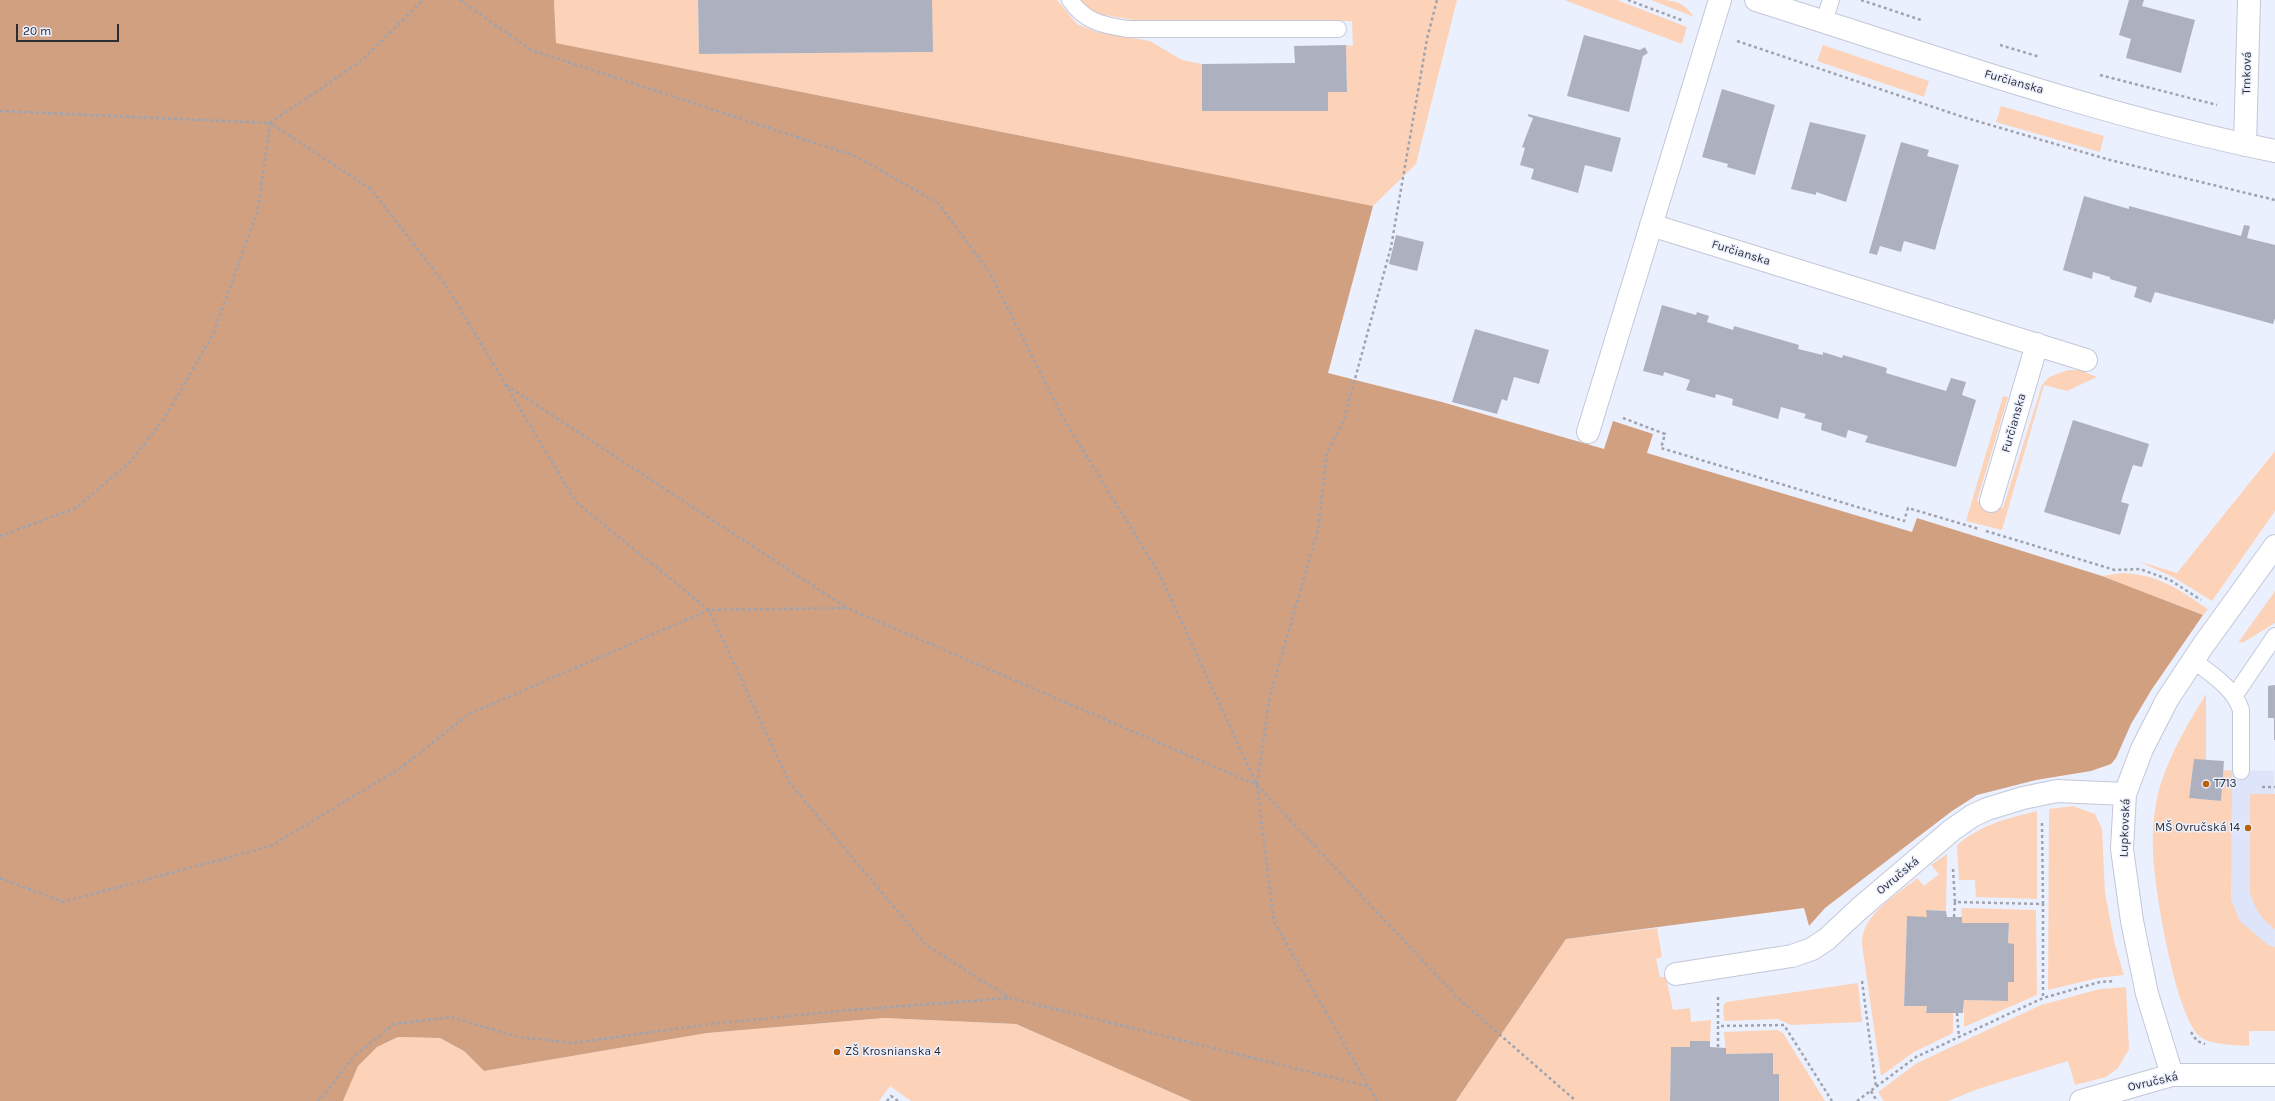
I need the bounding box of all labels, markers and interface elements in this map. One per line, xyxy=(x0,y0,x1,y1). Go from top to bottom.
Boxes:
scale bar xyxy=(18,16,121,42)
text: 20 m xyxy=(23,24,51,38)
street label: Trnková xyxy=(2239,52,2255,94)
street label: Furčianska xyxy=(1983,67,2045,97)
street label: Furčianska xyxy=(1710,237,1772,269)
street label: Furčianska xyxy=(1999,392,2029,454)
place label: T713 xyxy=(2214,777,2237,791)
marker: T713 xyxy=(2201,779,2211,789)
street label: Lupkovská xyxy=(2117,798,2133,858)
place label: MŠ Ovručská 14 xyxy=(2155,821,2240,835)
marker: MŠ Ovručská 14 xyxy=(2243,823,2253,833)
street label: Ovručská xyxy=(1874,854,1922,898)
place label: ZŠ Krosnianska 4 xyxy=(845,1045,941,1059)
marker: ZŠ Krosnianska 4 xyxy=(832,1047,842,1057)
street label: Ovručská xyxy=(2126,1069,2180,1095)

